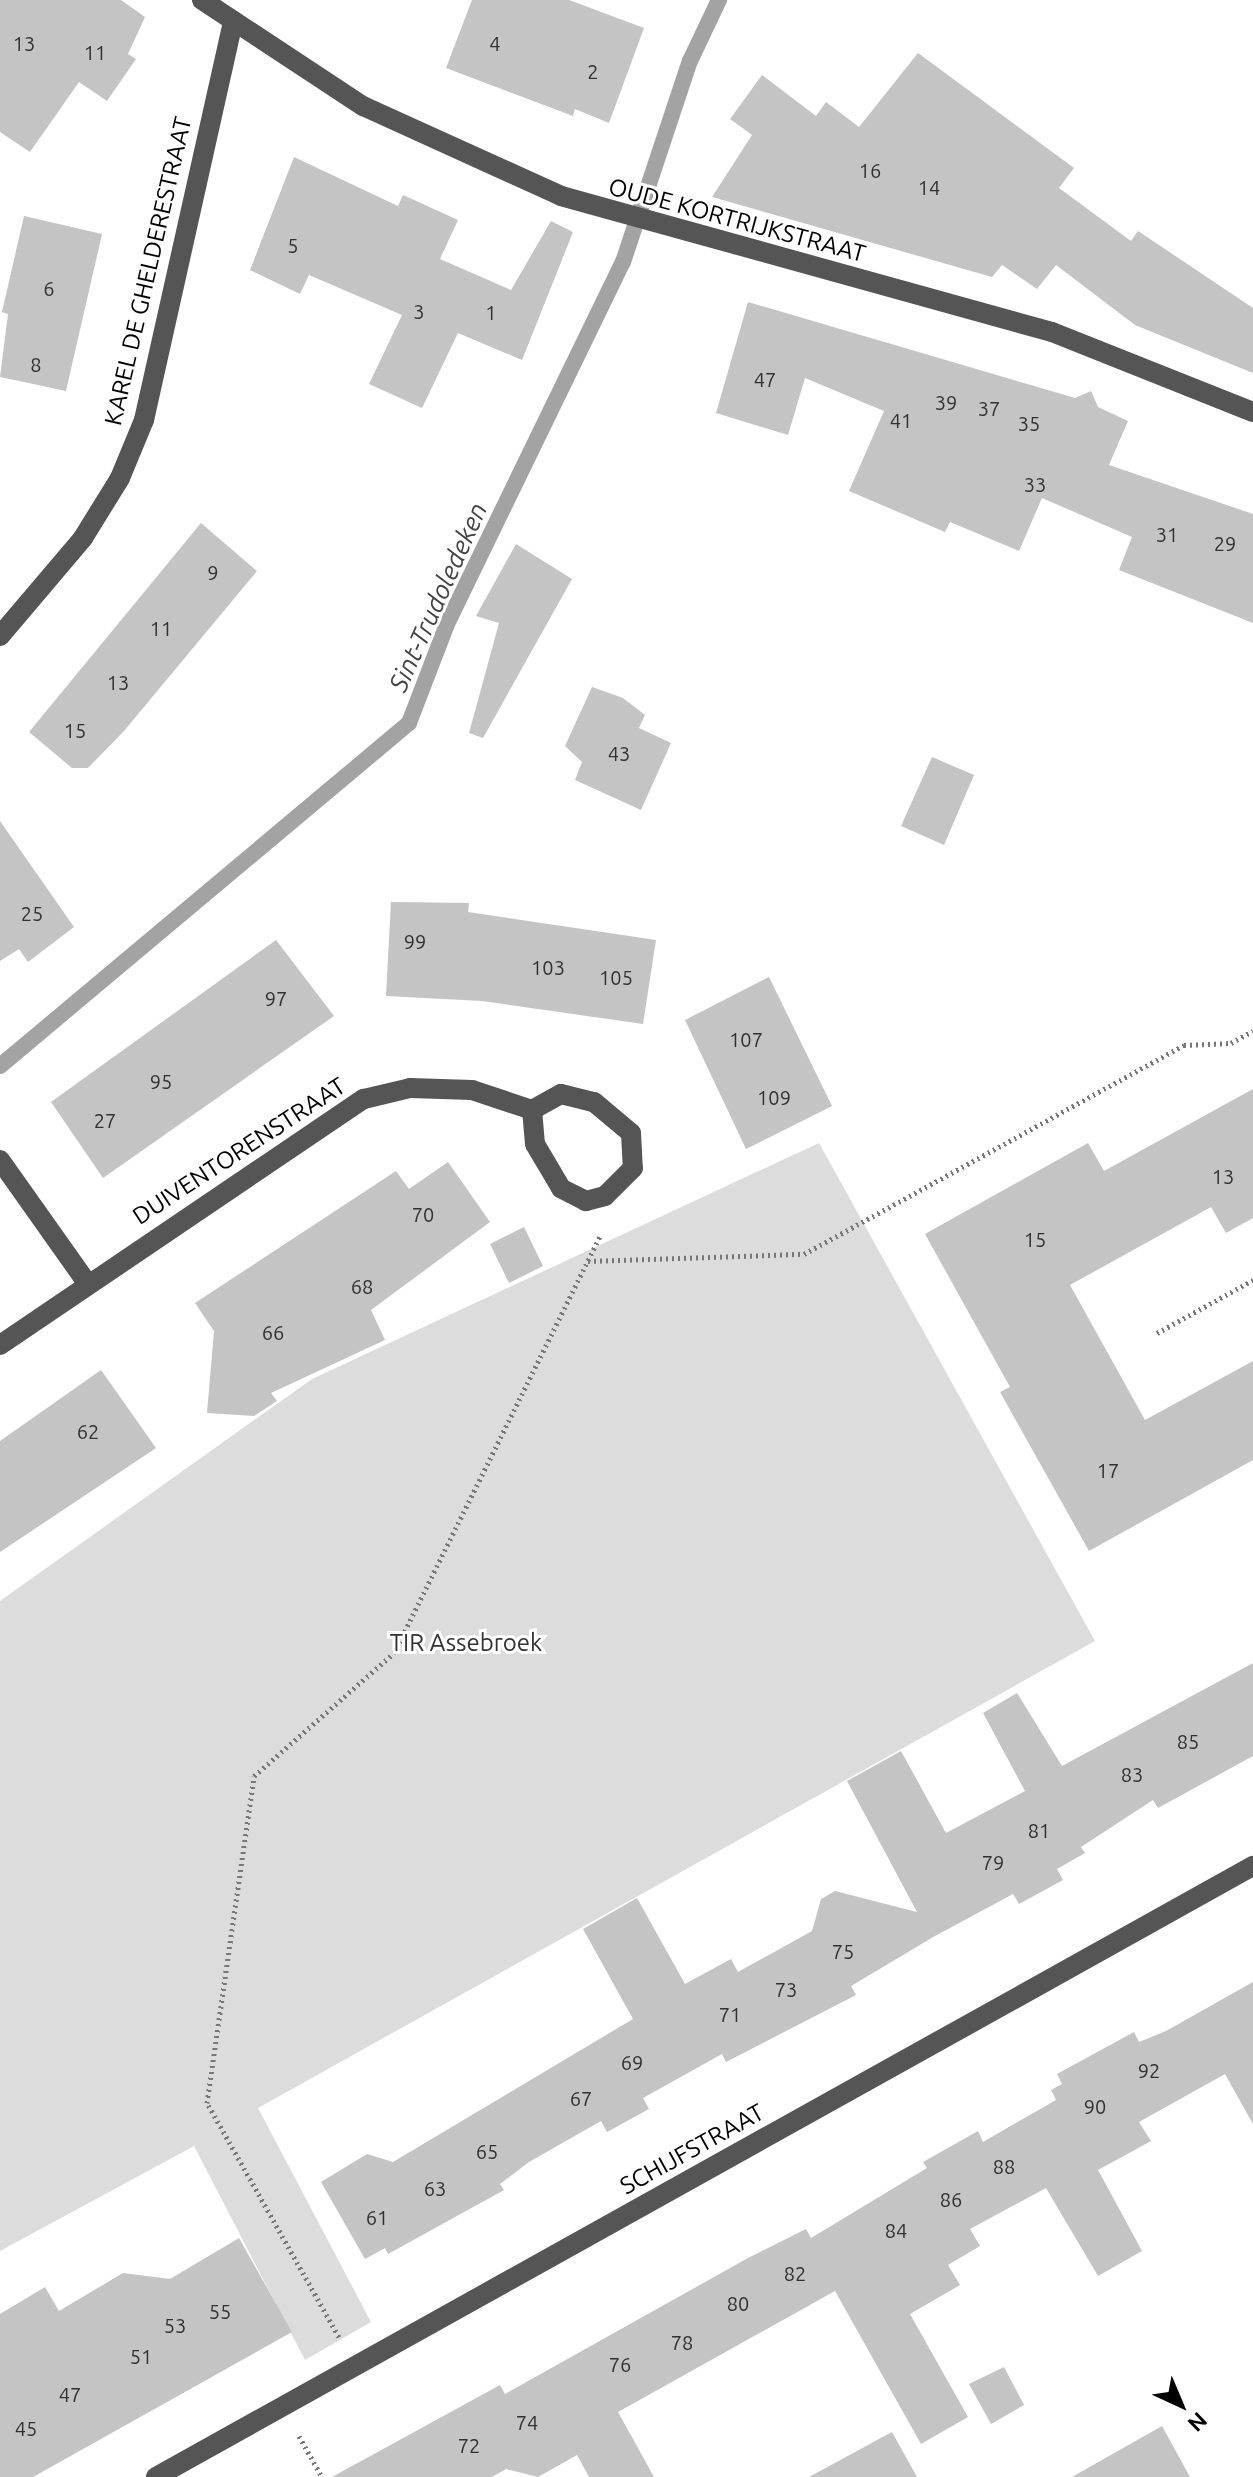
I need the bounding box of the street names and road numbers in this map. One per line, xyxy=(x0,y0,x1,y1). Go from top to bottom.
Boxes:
street label: KAREL DE GHELDERESTRAAT xyxy=(98,114,198,428)
street label: OUDE KORTRIJKSTRAAT xyxy=(605,172,869,268)
street label: DUIVENTORENSTRAAT xyxy=(127,1071,351,1231)
street label: SCHIJFSTRAAT xyxy=(615,2098,769,2200)

